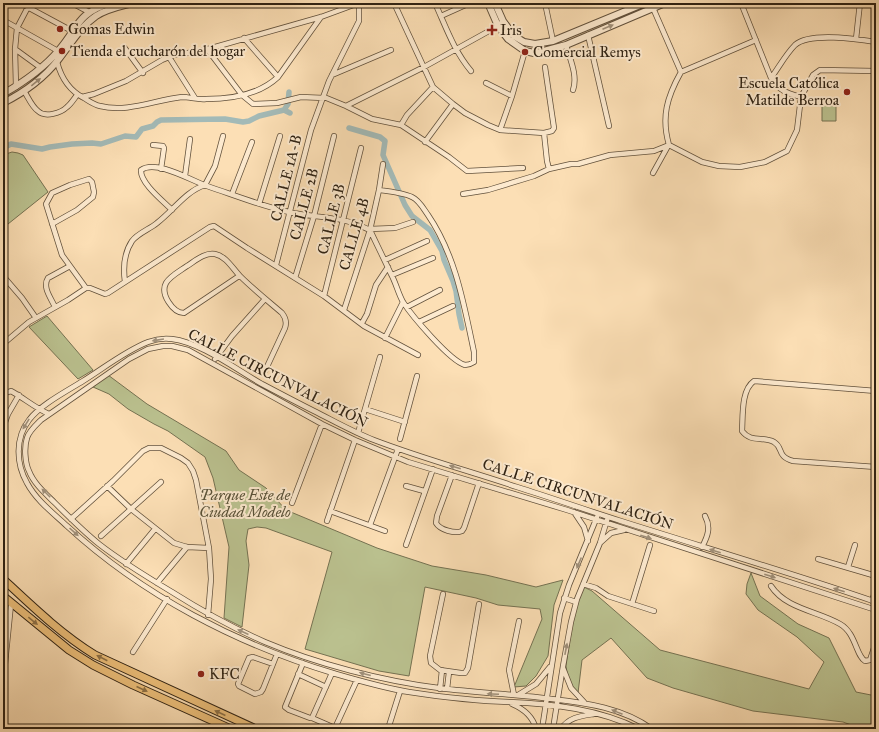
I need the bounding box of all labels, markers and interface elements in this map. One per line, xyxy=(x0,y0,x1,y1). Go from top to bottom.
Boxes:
place label: Gomas Edwin xyxy=(68,20,155,38)
place label: Iris xyxy=(500,21,522,39)
marker: Gomas Edwin xyxy=(55,24,65,34)
one-way arrow xyxy=(603,24,614,30)
marker: Iris xyxy=(487,25,497,35)
place label: Tienda el cucharón del hogar xyxy=(70,42,246,60)
place label: Comercial Remys xyxy=(533,43,641,61)
marker: Tienda el cucharón del hogar xyxy=(57,46,67,56)
marker: Comercial Remys xyxy=(520,47,530,57)
place label: Escuela Católica Matilde Berroa xyxy=(738,74,840,109)
one-way arrow xyxy=(30,78,41,86)
marker: Escuela Católica Matilde Berroa xyxy=(842,87,852,97)
street label: CALLE 1A-B xyxy=(267,133,305,223)
street label: CALLE 2B xyxy=(286,166,322,242)
street label: CALLE 3B xyxy=(314,182,348,256)
street label: CALLE 4B xyxy=(335,196,373,272)
street label: CALLE CIRCUNVALACIÓN xyxy=(185,324,372,431)
one-way arrow xyxy=(152,337,164,343)
one-way arrow xyxy=(23,418,30,430)
street label: CALLE CIRCUNVALACIÓN xyxy=(480,454,676,533)
one-way arrow xyxy=(448,464,460,470)
park label: Parque Este de Ciudad Modelo xyxy=(199,486,291,521)
one-way arrow xyxy=(41,488,51,498)
one-way arrow xyxy=(69,527,79,537)
one-way arrow xyxy=(640,534,652,540)
one-way arrow xyxy=(709,548,721,554)
one-way arrow xyxy=(575,558,581,570)
one-way arrow xyxy=(764,574,776,580)
one-way arrow xyxy=(833,587,845,593)
one-way arrow xyxy=(27,616,38,625)
one-way arrow xyxy=(236,628,248,634)
one-way arrow xyxy=(563,643,569,655)
one-way arrow xyxy=(96,655,108,661)
place label: KFC xyxy=(209,665,240,683)
marker: KFC xyxy=(196,669,206,679)
one-way arrow xyxy=(359,671,371,677)
one-way arrow xyxy=(137,687,149,693)
one-way arrow xyxy=(487,690,499,697)
one-way arrow xyxy=(612,709,623,715)
one-way arrow xyxy=(214,710,226,716)

